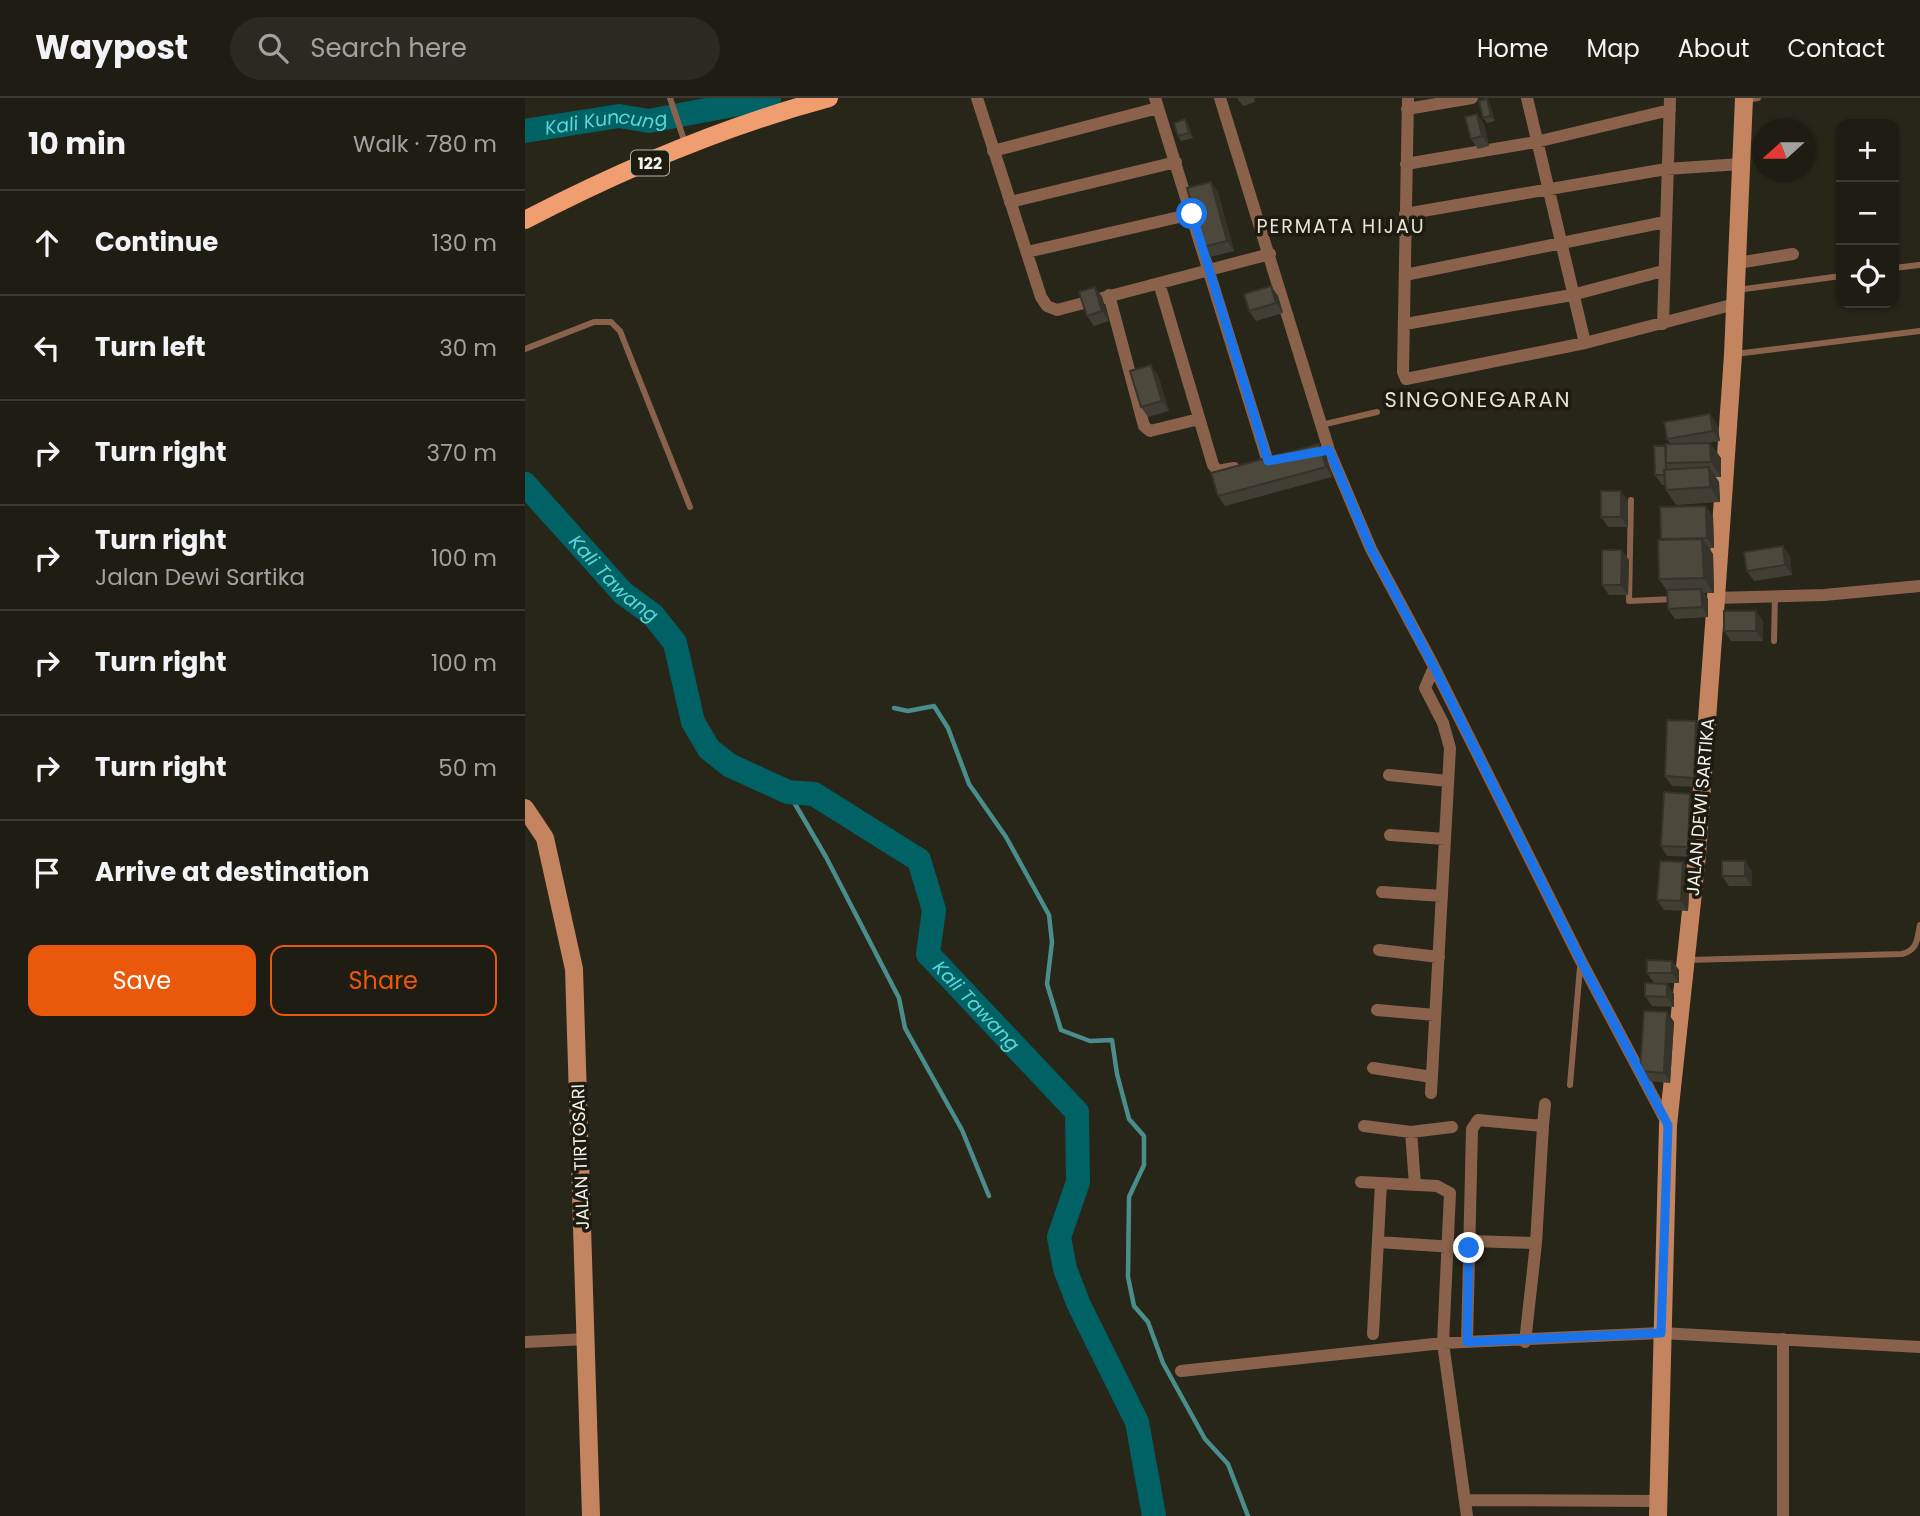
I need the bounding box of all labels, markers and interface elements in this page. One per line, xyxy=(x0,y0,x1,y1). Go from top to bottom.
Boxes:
search box xyxy=(230,17,720,80)
text: Waypost xyxy=(35,24,188,71)
icon: search xyxy=(254,29,292,67)
text: Search here xyxy=(310,30,467,66)
text: Home xyxy=(1477,32,1549,65)
text: Map xyxy=(1587,32,1640,65)
text: About xyxy=(1678,32,1749,65)
text: Contact xyxy=(1787,32,1885,65)
water label: Kali Kuncung xyxy=(543,103,670,141)
north arrow xyxy=(1752,119,1815,182)
map controls xyxy=(1836,119,1899,308)
button: + xyxy=(1836,119,1899,182)
text: 10 min xyxy=(28,122,126,165)
text: Walk · 780 m xyxy=(353,128,497,160)
road number: 122 xyxy=(631,151,669,176)
button: − xyxy=(1836,182,1899,245)
route start xyxy=(1176,198,1207,229)
district label: PERMATA HIJAU xyxy=(1256,213,1426,240)
icon: ahead xyxy=(28,224,66,262)
text: Continue xyxy=(95,224,218,260)
text: 130 m xyxy=(432,227,497,259)
button: locate xyxy=(1836,245,1899,308)
icon: left xyxy=(28,329,66,367)
text: Turn left xyxy=(95,329,206,365)
text: 30 m xyxy=(439,332,497,364)
district label: SINGONEGARAN xyxy=(1385,385,1571,414)
icon: right xyxy=(28,434,66,472)
text: Turn right xyxy=(95,434,227,470)
text: 370 m xyxy=(427,437,497,469)
text: Turn right xyxy=(95,522,227,558)
water label: Kali Tawang xyxy=(563,529,664,628)
icon: right xyxy=(28,539,66,577)
text: 100 m xyxy=(431,542,497,574)
text: Jalan Dewi Sartika xyxy=(95,561,305,593)
icon: right xyxy=(28,644,66,682)
text: Turn right xyxy=(95,644,227,680)
text: 100 m xyxy=(431,647,497,679)
street label: JALAN DEWI SARTIKA xyxy=(1680,717,1720,897)
icon: right xyxy=(28,749,66,787)
text: Turn right xyxy=(95,749,227,785)
text: 50 m xyxy=(438,752,497,784)
icon: arrive xyxy=(28,854,66,892)
text: Arrive at destination xyxy=(95,854,370,890)
button: Save xyxy=(28,945,256,1016)
button: Share xyxy=(270,945,497,1016)
water label: Kali Tawang xyxy=(927,954,1026,1057)
street label: JALAN TIRTOSARI xyxy=(565,1084,595,1230)
route end xyxy=(1453,1232,1484,1263)

